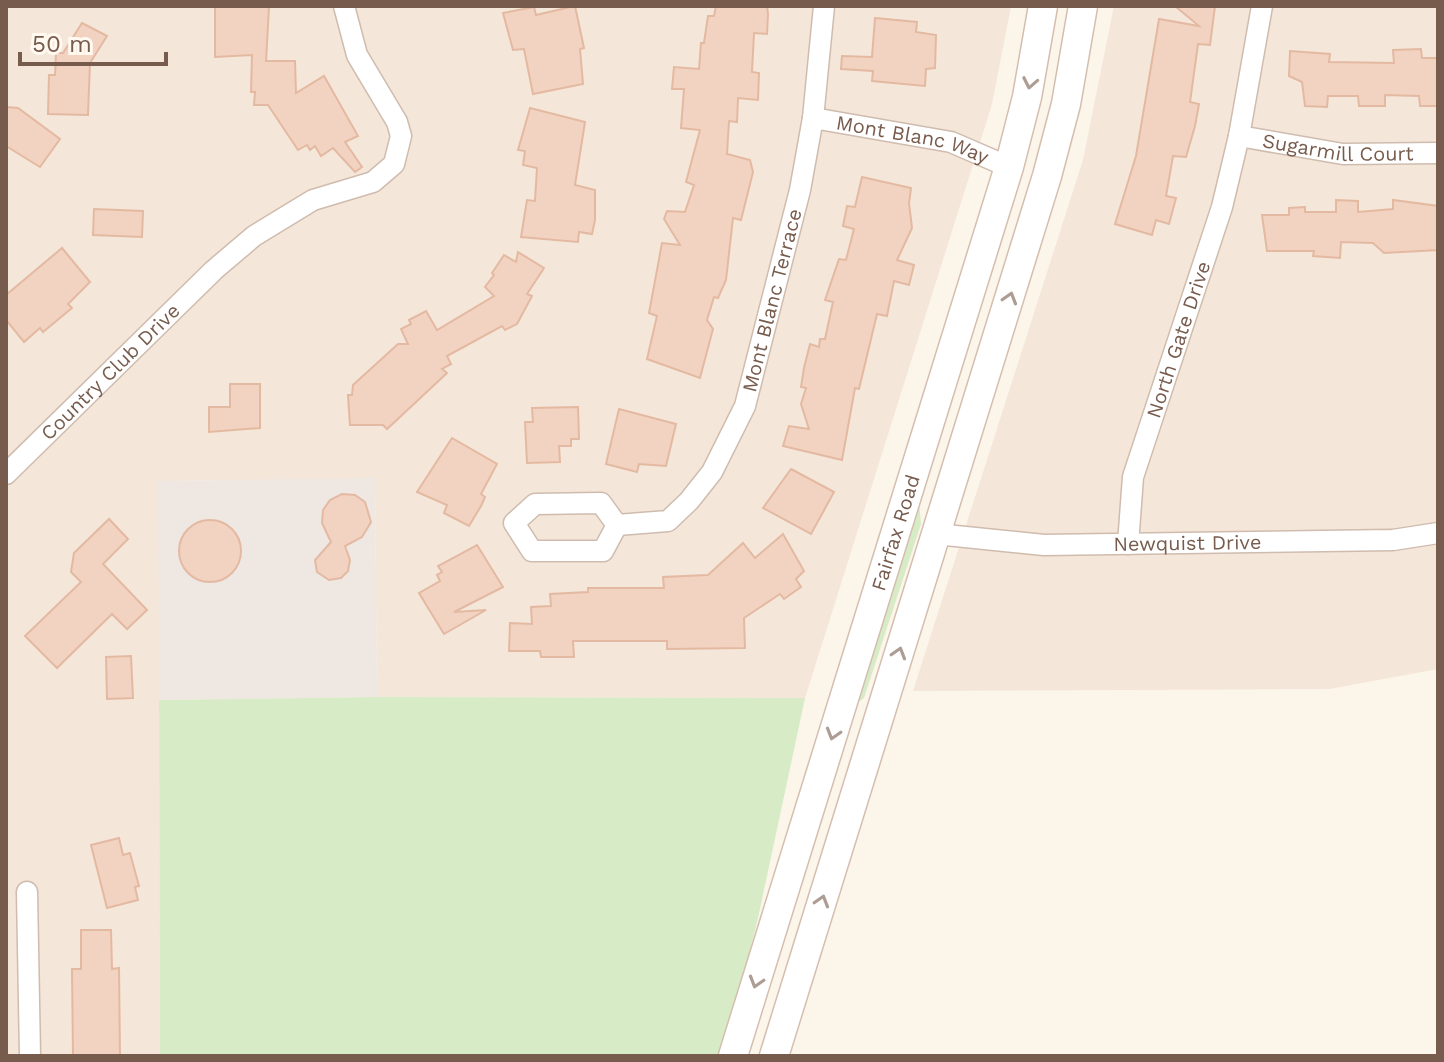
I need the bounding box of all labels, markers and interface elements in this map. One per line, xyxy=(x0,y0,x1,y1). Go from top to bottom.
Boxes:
scale bar xyxy=(20,16,166,66)
text: 50 m xyxy=(32,30,92,58)
one-way arrow xyxy=(1022,76,1039,89)
street label: Mont Blanc Way xyxy=(834,110,993,169)
street label: Sugarmill Court xyxy=(1261,128,1414,166)
street label: Mont Blanc Terrace xyxy=(737,206,807,395)
street label: North Gate Drive xyxy=(1141,258,1215,421)
one-way arrow xyxy=(1000,291,1016,305)
street label: Country Club Drive xyxy=(36,298,185,445)
street label: Fairfax Road xyxy=(866,472,925,594)
street label: Newquist Drive xyxy=(1113,530,1262,556)
one-way arrow xyxy=(890,647,906,660)
one-way arrow xyxy=(826,726,842,740)
one-way arrow xyxy=(813,895,829,909)
one-way arrow xyxy=(749,974,765,988)

